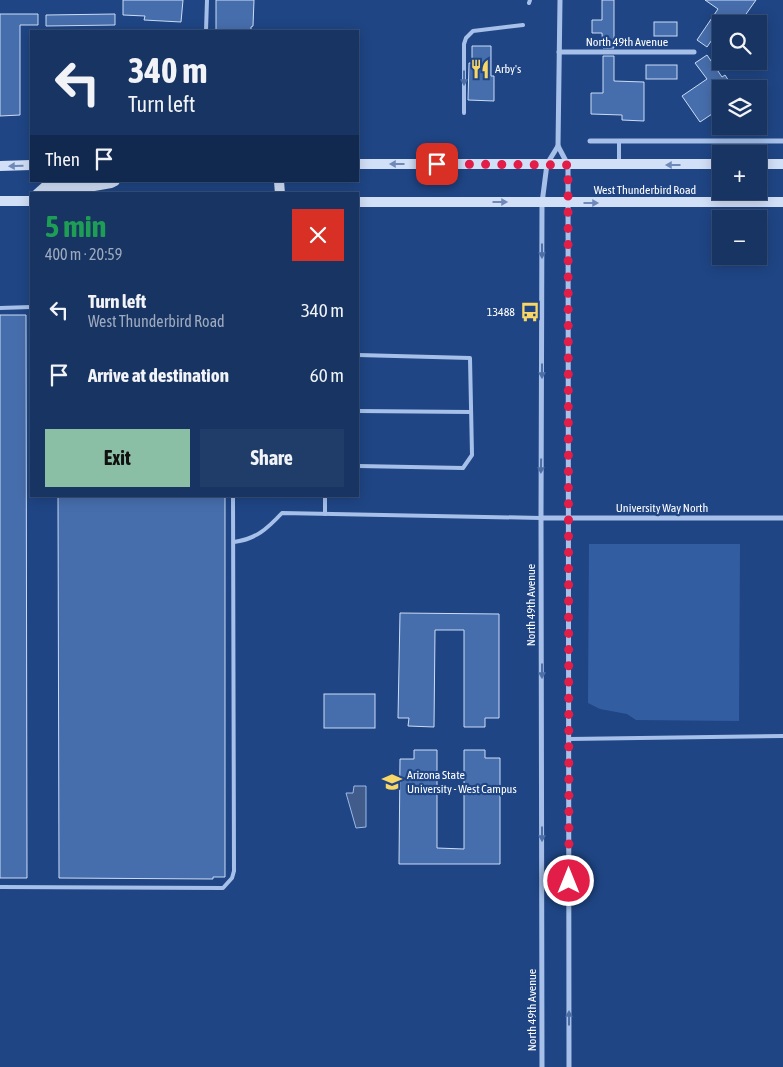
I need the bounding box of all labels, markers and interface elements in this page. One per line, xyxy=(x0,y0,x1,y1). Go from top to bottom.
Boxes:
map controls xyxy=(712,15,767,265)
button: search xyxy=(712,15,767,70)
street label: North 49th Avenue xyxy=(586,35,668,49)
icon: left xyxy=(45,50,110,115)
text: 340 m xyxy=(128,50,207,90)
restaurant icon: Arby's xyxy=(469,58,491,80)
place label: Arby's xyxy=(495,62,521,76)
one-way arrow xyxy=(460,71,468,87)
button: layers xyxy=(712,80,767,135)
text: Turn left xyxy=(128,91,195,117)
pin xyxy=(416,143,458,185)
icon: arrive xyxy=(90,145,118,173)
button: + xyxy=(712,145,767,200)
text: Then xyxy=(45,148,80,170)
icon: arrive xyxy=(423,150,451,178)
one-way arrow xyxy=(389,160,405,168)
one-way arrow xyxy=(664,161,680,169)
one-way arrow xyxy=(7,162,23,170)
street label: West Thunderbird Road xyxy=(594,183,696,197)
one-way arrow xyxy=(492,198,508,206)
one-way arrow xyxy=(583,198,599,206)
text: 5 min xyxy=(45,209,106,243)
button: close xyxy=(292,209,344,261)
button: − xyxy=(712,210,767,265)
one-way arrow xyxy=(538,244,546,260)
text: 400 m · 20:59 xyxy=(45,245,122,263)
text: Turn left xyxy=(88,290,146,312)
icon: left xyxy=(45,296,73,324)
text: 340 m xyxy=(301,299,344,321)
bus stop icon: 13488 xyxy=(519,301,541,323)
place label: 13488 xyxy=(487,305,515,319)
text: West Thunderbird Road xyxy=(88,312,225,330)
icon: arrive xyxy=(45,361,73,389)
one-way arrow xyxy=(538,363,546,379)
text: Arrive at destination xyxy=(88,364,229,386)
text: 60 m xyxy=(310,364,344,386)
button: Exit xyxy=(45,429,190,487)
button: Share xyxy=(200,429,344,487)
one-way arrow xyxy=(537,458,545,474)
street label: University Way North xyxy=(616,501,708,515)
street label: North 49th Avenue xyxy=(524,564,538,646)
one-way arrow xyxy=(538,664,546,680)
place label: Arizona State University - West Campus xyxy=(407,768,517,796)
school or university icon: Arizona State University - West Campus xyxy=(381,771,403,793)
one-way arrow xyxy=(538,826,546,842)
position arrow xyxy=(542,854,594,906)
street label: North 49th Avenue xyxy=(525,969,539,1051)
one-way arrow xyxy=(565,1010,573,1026)

